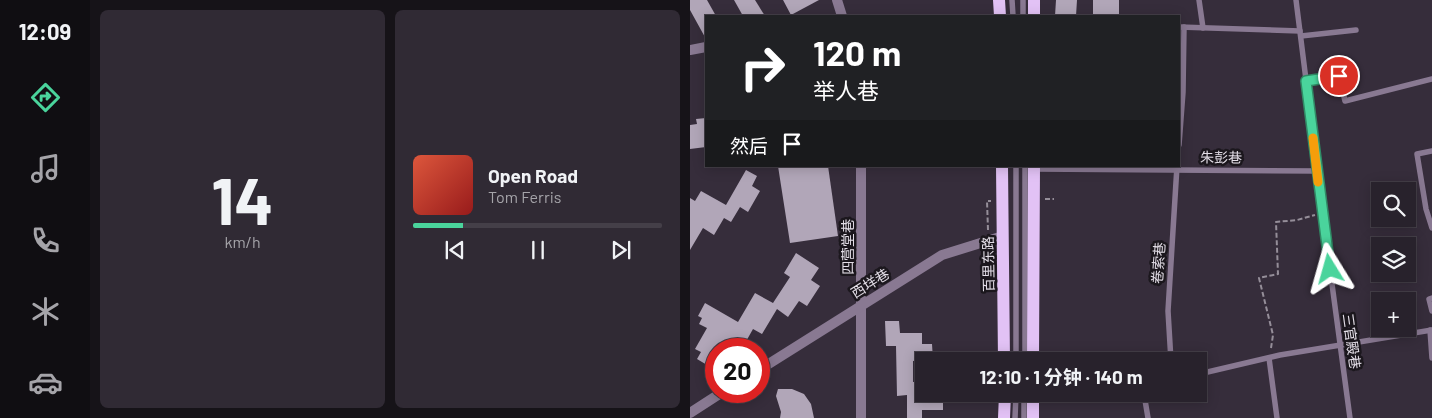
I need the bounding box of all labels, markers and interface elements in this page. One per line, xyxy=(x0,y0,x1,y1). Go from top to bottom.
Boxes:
text: 12:09 xyxy=(19,18,71,44)
text: 120 m xyxy=(813,31,901,73)
icon: right xyxy=(730,35,795,100)
pin xyxy=(1318,55,1360,97)
icon: arrive xyxy=(1325,62,1353,90)
text: 举人巷 xyxy=(813,77,879,103)
icon: directions xyxy=(28,80,63,115)
icon: arrive xyxy=(778,130,806,158)
text: 然后 xyxy=(730,134,768,157)
street label: 朱彭巷 xyxy=(1200,148,1242,166)
icon: music xyxy=(28,151,63,186)
text: 14 xyxy=(211,160,274,238)
text: Open Road xyxy=(488,164,578,187)
map controls xyxy=(1371,182,1416,337)
button: search xyxy=(1371,182,1416,227)
text: Tom Ferris xyxy=(488,187,562,206)
street label: 四营堂巷 xyxy=(839,219,856,275)
icon: phone xyxy=(28,223,63,258)
text: km/h xyxy=(224,232,261,251)
icon: previous xyxy=(441,236,469,264)
icon: pause xyxy=(524,236,552,264)
icon: next xyxy=(607,236,635,264)
street label: 百里东路 xyxy=(979,236,997,292)
button: layers xyxy=(1371,237,1416,282)
street label: 卷索巷 xyxy=(1148,241,1168,285)
position arrow xyxy=(1303,242,1355,294)
street label: 西垟巷 xyxy=(848,265,892,301)
button: + xyxy=(1371,292,1416,337)
icon: climate xyxy=(28,294,63,329)
street label: 三官殿巷 xyxy=(1340,312,1364,370)
speed limit sign: 20 xyxy=(705,338,770,403)
icon: car xyxy=(28,365,63,400)
text: 12:10 · 1 分钟 · 140 m xyxy=(979,365,1143,388)

